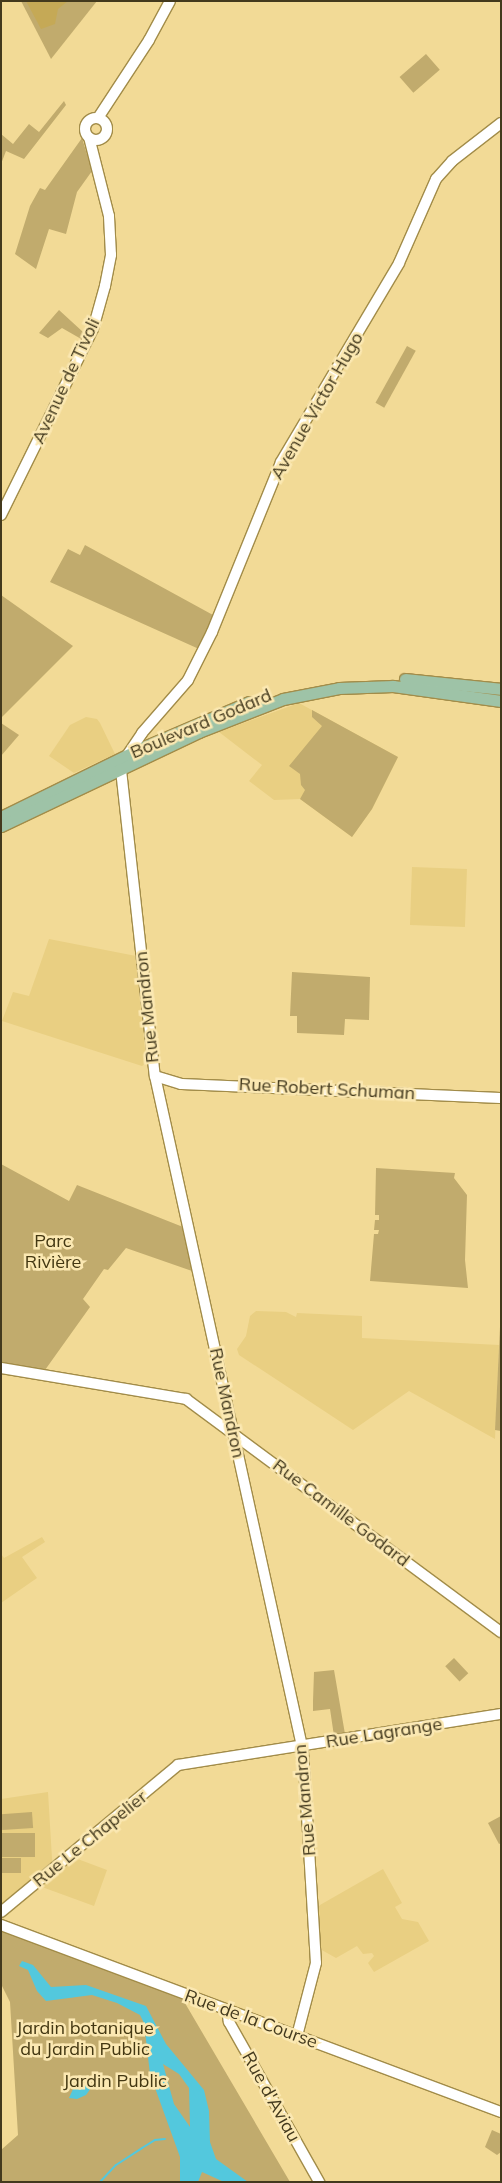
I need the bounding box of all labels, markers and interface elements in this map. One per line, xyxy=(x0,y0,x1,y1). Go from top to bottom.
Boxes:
street label: Avenue de Tivoli xyxy=(27,315,105,447)
street label: Avenue Victor Hugo xyxy=(266,329,368,483)
street label: Boulevard Godard xyxy=(127,685,275,763)
street label: Rue Mandron xyxy=(130,950,164,1064)
street label: Rue Robert Schuman xyxy=(238,1074,416,1104)
park label: Parc Rivière xyxy=(25,1231,81,1274)
street label: Rue Mandron xyxy=(205,1346,249,1460)
street label: Rue Camille Godard xyxy=(268,1455,414,1571)
street label: Rue Lagrange xyxy=(324,1713,444,1753)
street label: Rue Mandron xyxy=(289,1743,321,1857)
street label: Rue Le Chapelier xyxy=(29,1786,151,1892)
street label: Rue de la Course xyxy=(182,1985,320,2053)
park label: Jardin botanique du Jardin Public xyxy=(16,2018,154,2060)
street label: Rue d'Aviau xyxy=(237,2048,305,2146)
park label: Jardin Public xyxy=(63,2070,167,2092)

